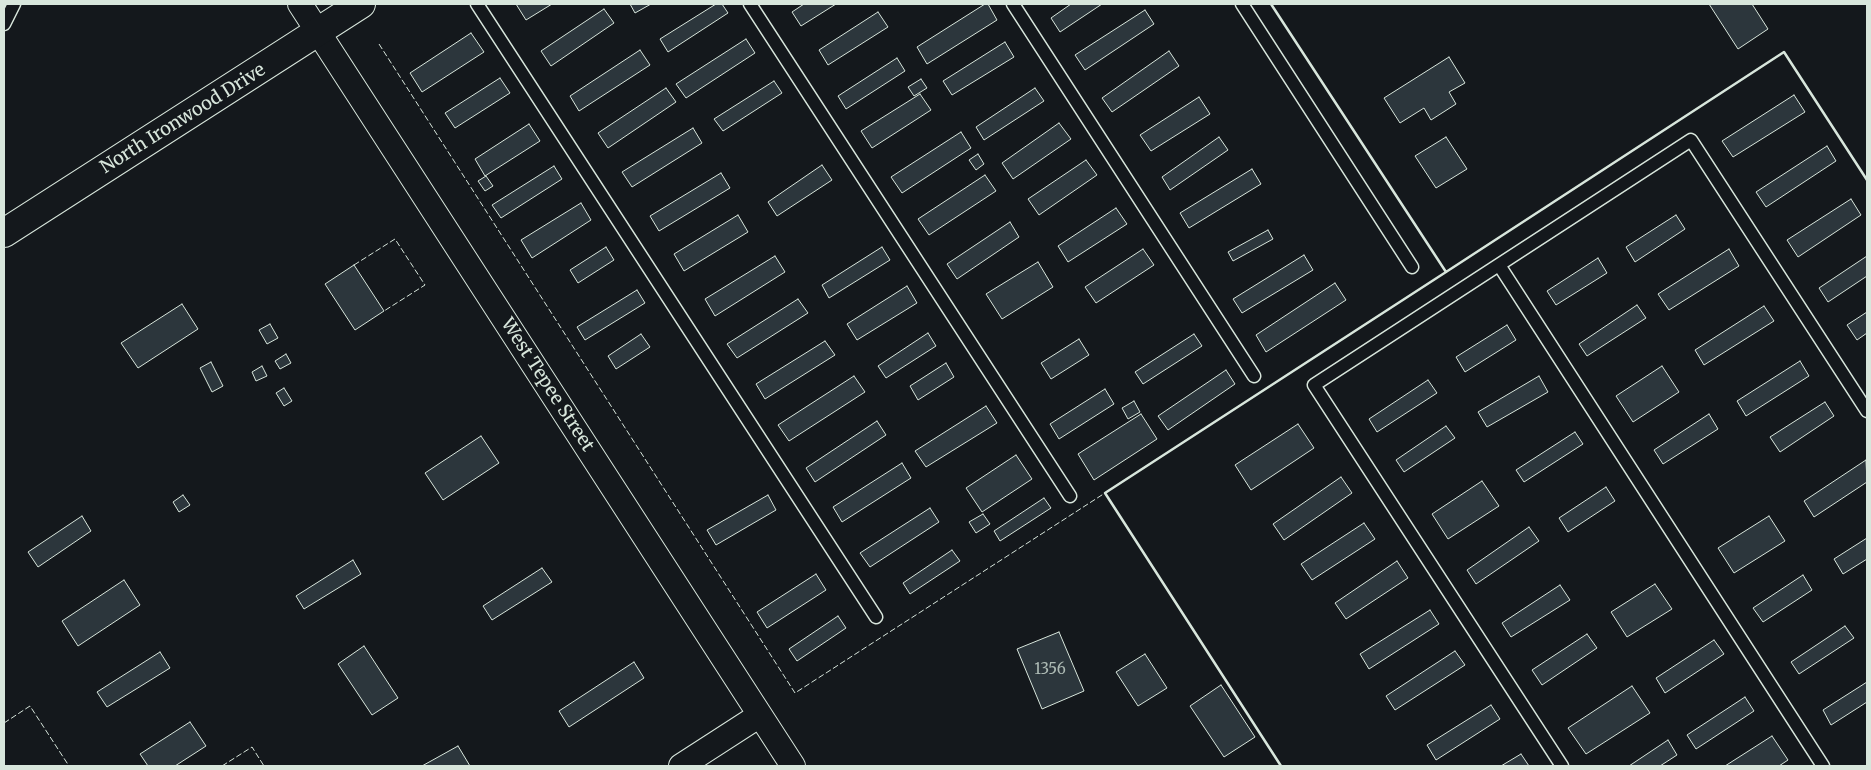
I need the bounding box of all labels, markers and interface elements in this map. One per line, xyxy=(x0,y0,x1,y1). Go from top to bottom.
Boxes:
street label: North Ironwood Drive xyxy=(97,59,269,179)
street label: West Tepee Street xyxy=(496,314,598,456)
house number: 1356 xyxy=(1034,661,1066,679)

